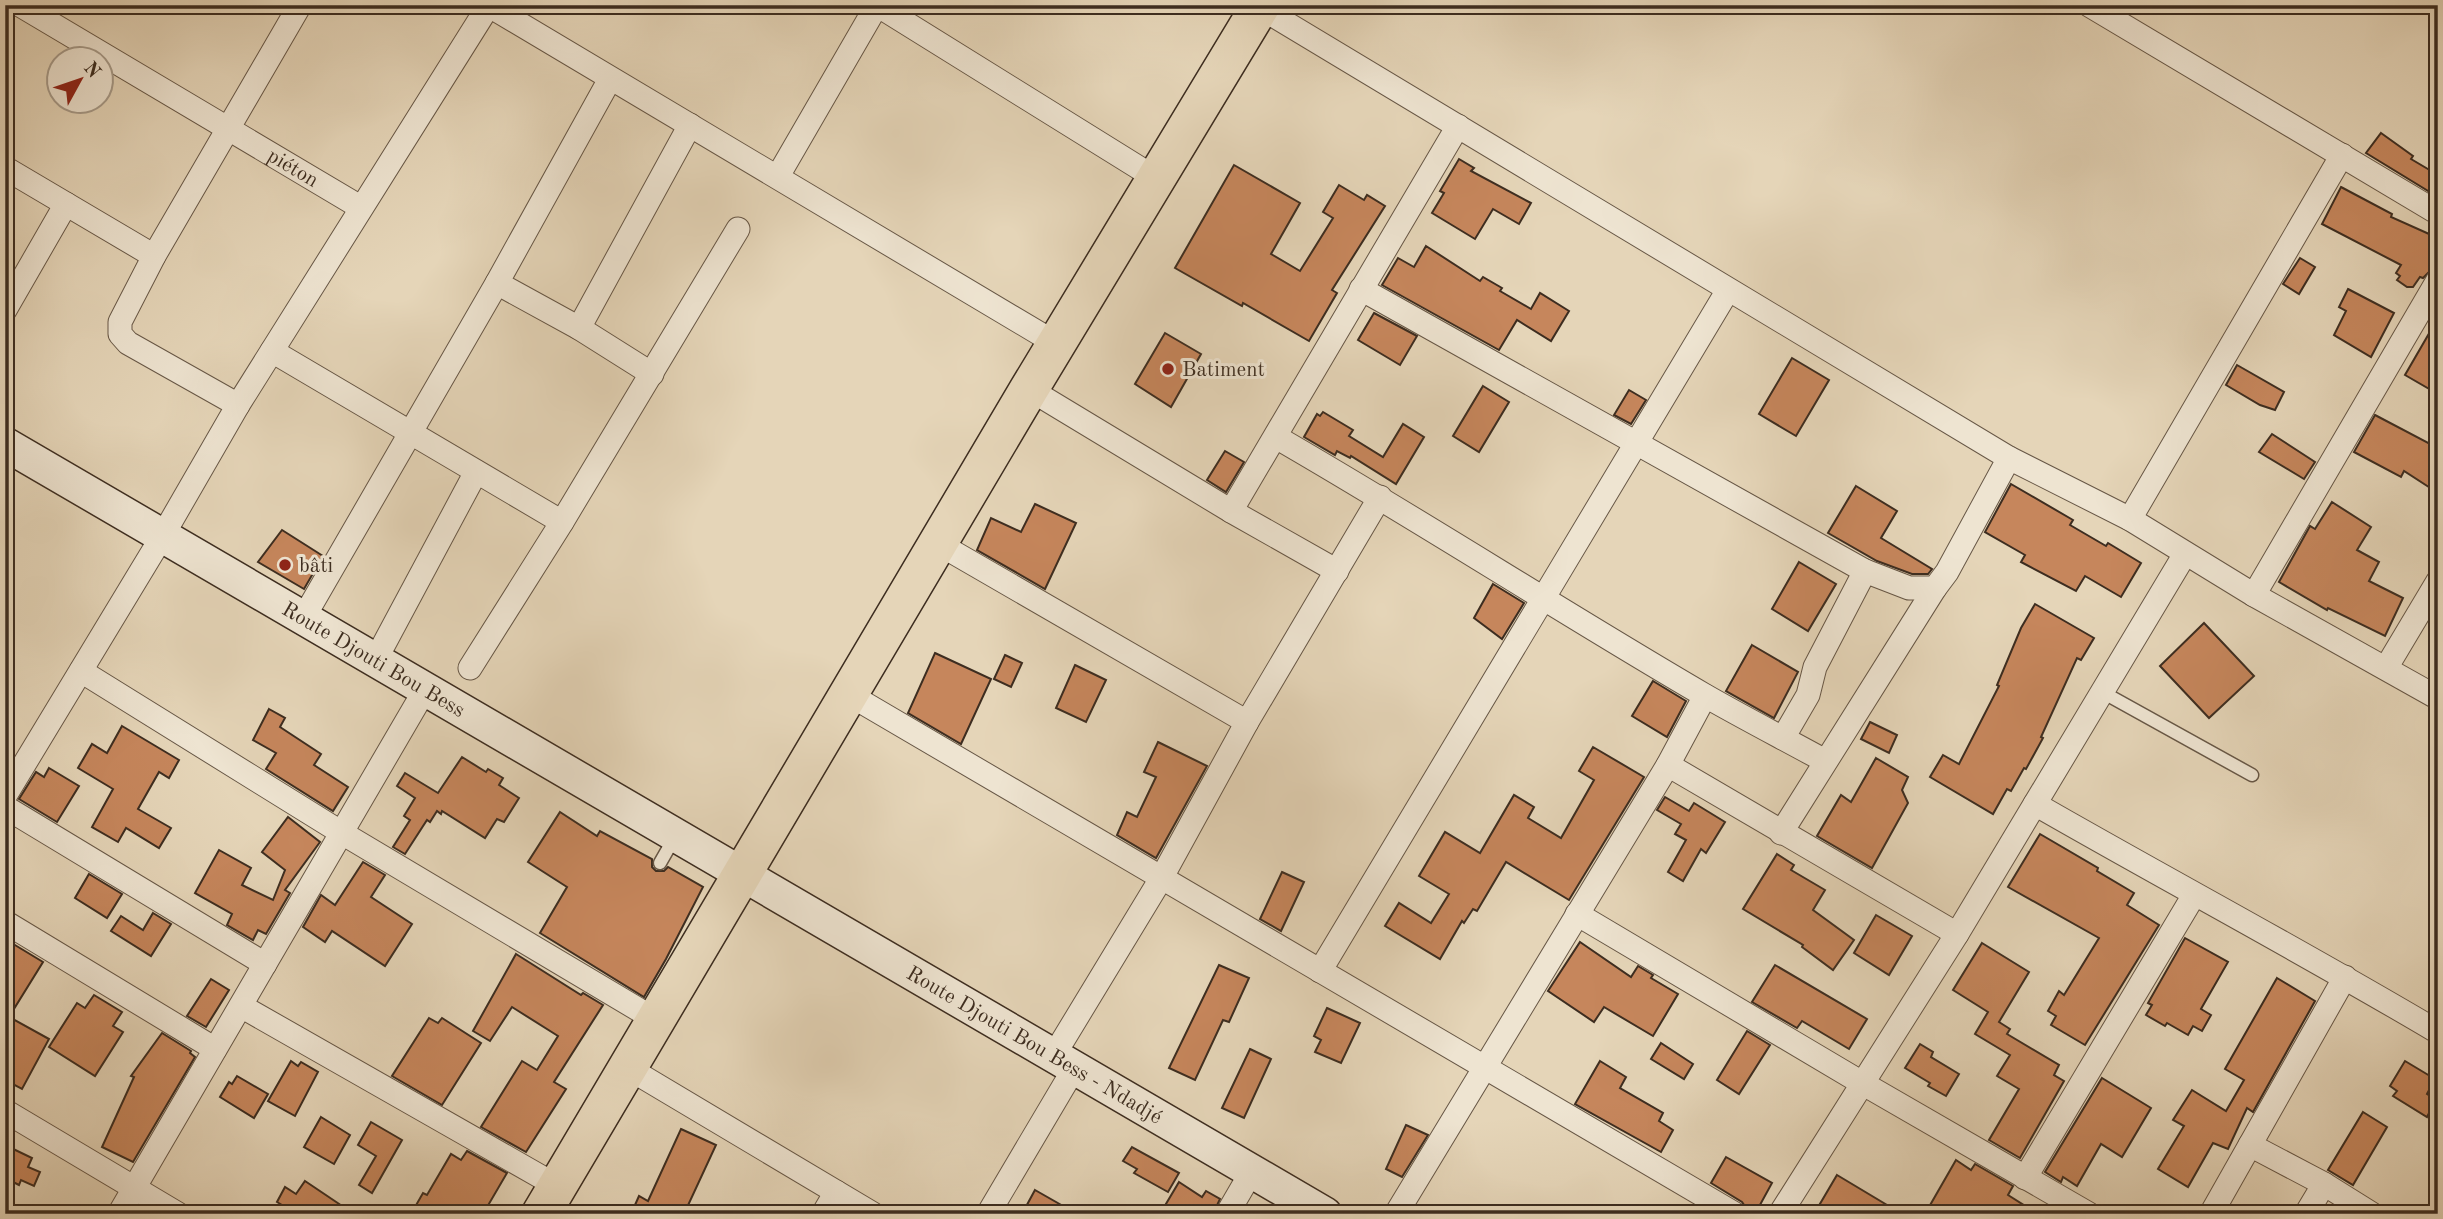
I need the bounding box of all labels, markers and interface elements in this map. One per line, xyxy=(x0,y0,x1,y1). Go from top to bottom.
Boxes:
north arrow xyxy=(46,46,116,116)
text: N xyxy=(79,59,103,83)
street label: piéton xyxy=(263,146,322,192)
place label: Batiment xyxy=(1182,360,1265,381)
marker: Batiment xyxy=(1160,361,1176,377)
place label: bâti xyxy=(299,556,333,577)
marker: bâti xyxy=(277,557,293,573)
street label: Route Djouti Bou Bess xyxy=(278,599,468,722)
street label: Route Djouti Bou Bess - Ndadjé xyxy=(902,963,1165,1129)

